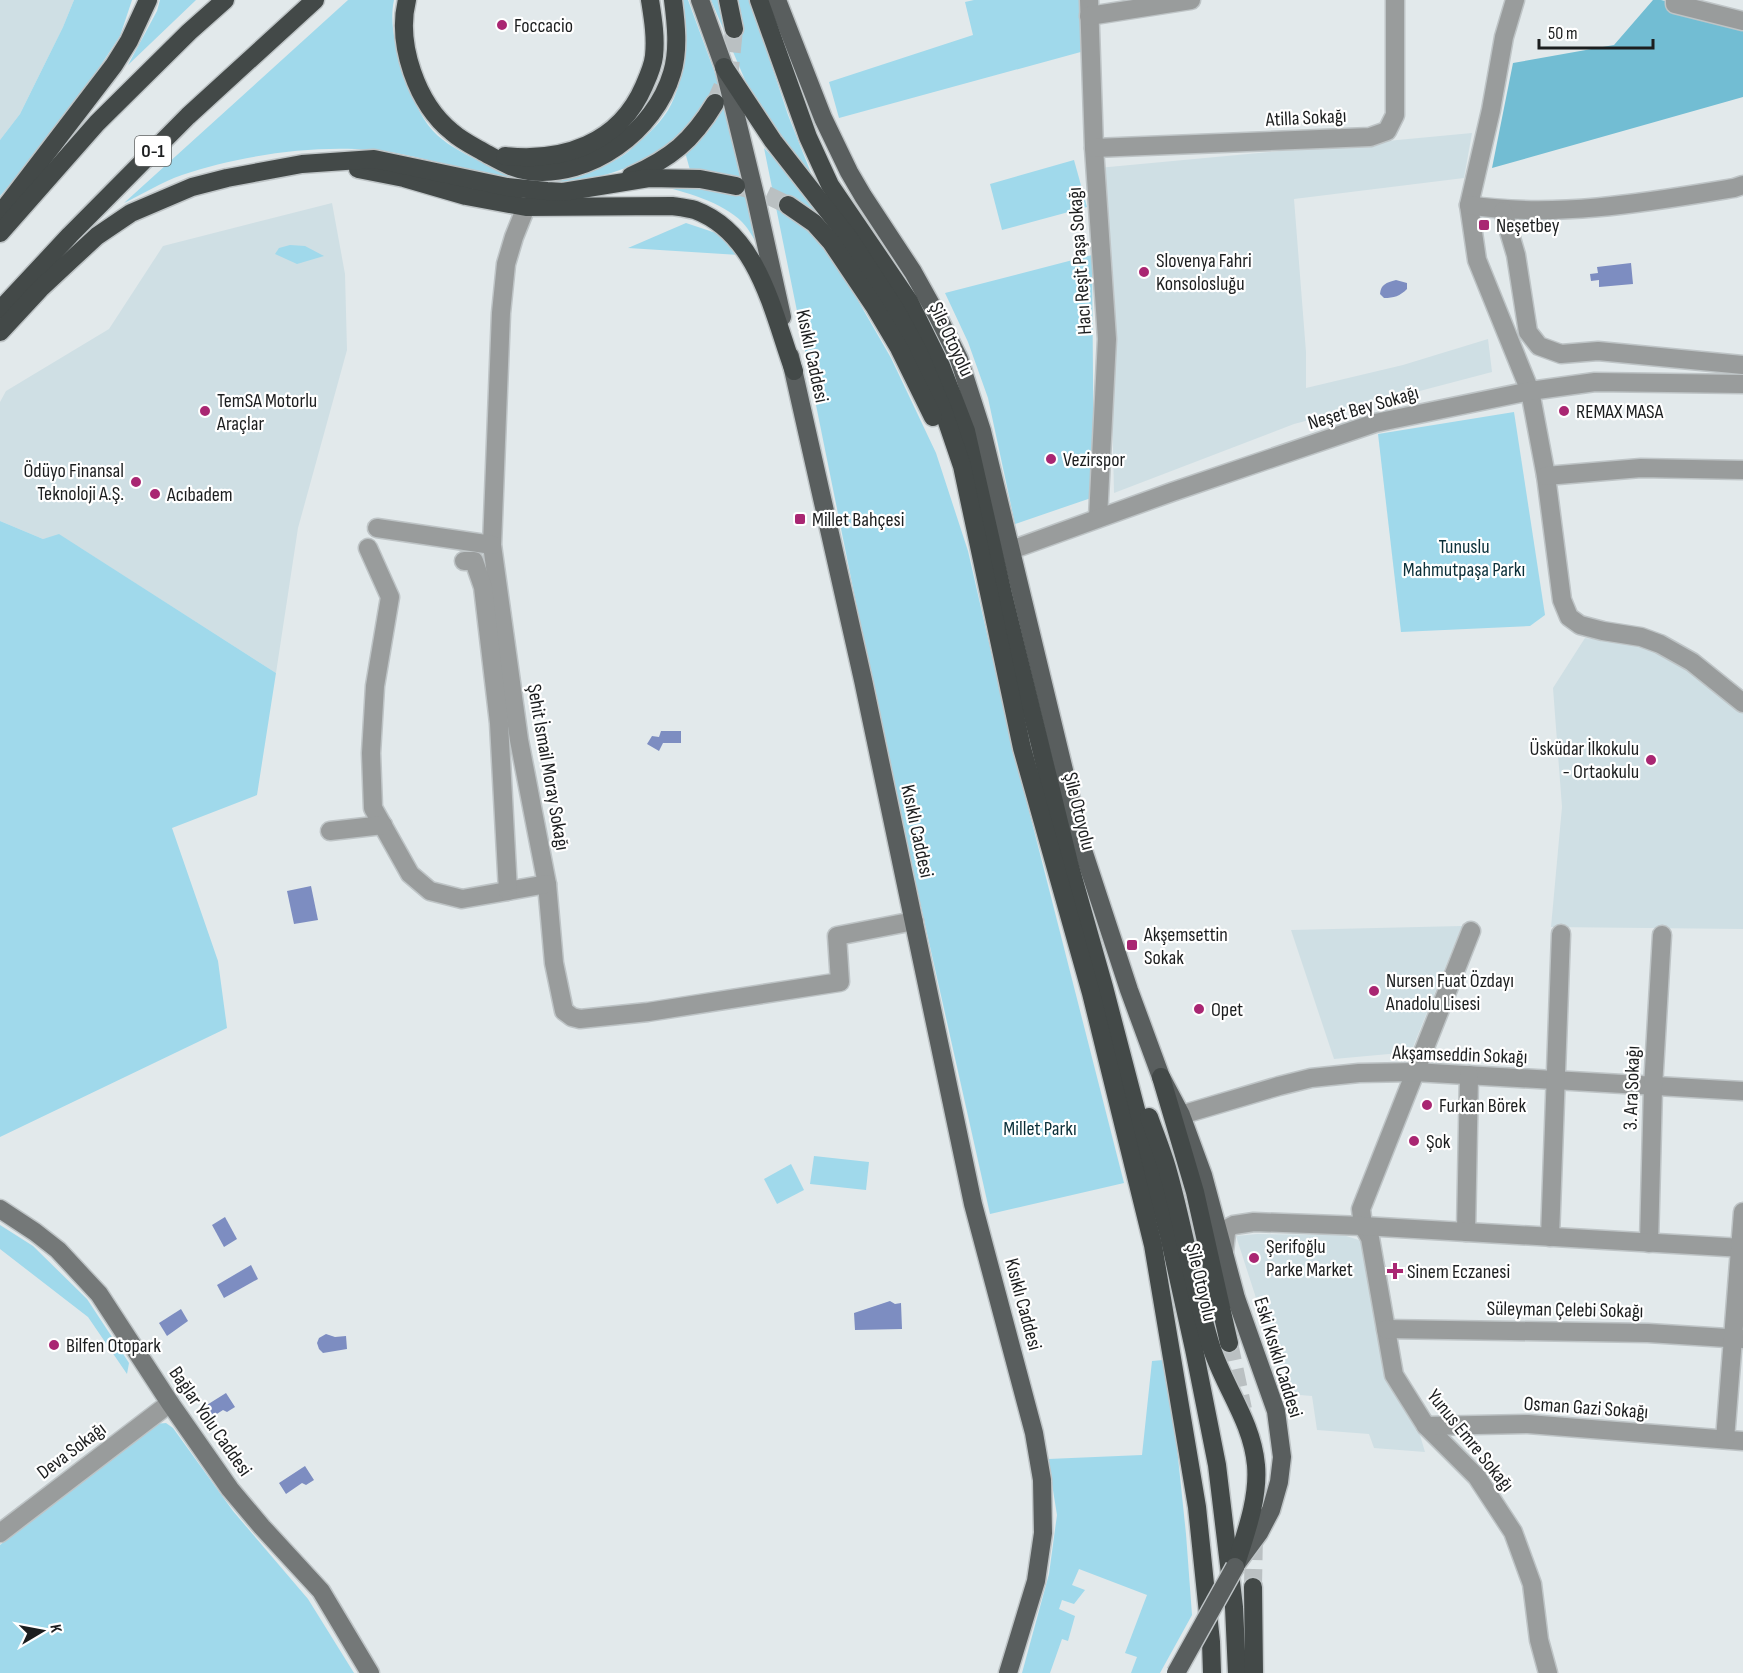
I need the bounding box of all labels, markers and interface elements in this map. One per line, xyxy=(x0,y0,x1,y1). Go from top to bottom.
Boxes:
scale bar xyxy=(1539,12,1653,50)
place label: Foccacio xyxy=(514,14,573,38)
marker: Foccacio xyxy=(495,18,509,32)
text: 50 m xyxy=(1548,23,1578,44)
street label: Atilla Sokağı xyxy=(1264,104,1347,132)
road number: O-1 xyxy=(135,136,171,166)
street label: Hacı Reşit Paşa Sokağı xyxy=(1063,186,1097,335)
place label: Neşetbey xyxy=(1496,214,1560,238)
marker: Neşetbey xyxy=(1477,218,1491,232)
place label: Slovenya Fahri Konsolosluğu xyxy=(1156,249,1252,296)
marker: Slovenya Fahri Konsolosluğu xyxy=(1137,265,1151,279)
street label: Şile Otoyolu xyxy=(924,299,979,380)
street label: Kısıklı Caddesi xyxy=(790,307,834,405)
street label: Neşet Bey Sokağı xyxy=(1305,381,1422,435)
place label: TemSA Motorlu Araçlar xyxy=(216,389,317,436)
place label: REMAX MASA xyxy=(1576,400,1664,424)
marker: TemSA Motorlu Araçlar xyxy=(198,404,212,418)
marker: REMAX MASA xyxy=(1557,404,1571,418)
place label: Vezirspor xyxy=(1063,448,1126,472)
marker: Vezirspor xyxy=(1044,452,1058,466)
place label: Ödüyo Finansal Teknoloji A.Ş. xyxy=(23,459,124,506)
marker: Ödüyo Finansal Teknoloji A.Ş. xyxy=(129,475,143,489)
place label: Acıbadem xyxy=(166,483,233,507)
marker: Acıbadem xyxy=(148,487,162,501)
place label: Millet Bahçesi xyxy=(812,508,904,532)
marker: Millet Bahçesi xyxy=(793,512,807,526)
park label: Tunuslu Mahmutpaşa Parkı xyxy=(1403,535,1525,582)
street label: Şehit İsmail Moray Sokağı xyxy=(522,682,574,852)
place label: Üsküdar İlkokulu - Ortaokulu xyxy=(1530,737,1639,784)
marker: Üsküdar İlkokulu - Ortaokulu xyxy=(1644,753,1658,767)
street label: Şile Otoyolu xyxy=(1058,770,1100,853)
street label: Kısıklı Caddesi xyxy=(895,782,939,880)
place label: Akşemsettin Sokak xyxy=(1143,923,1228,970)
marker: Akşemsettin Sokak xyxy=(1125,938,1139,952)
place label: Nursen Fuat Özdayı Anadolu Lisesi xyxy=(1385,969,1514,1016)
marker: Nursen Fuat Özdayı Anadolu Lisesi xyxy=(1367,984,1381,998)
place label: Opet xyxy=(1211,998,1243,1022)
marker: Opet xyxy=(1192,1002,1206,1016)
street label: Akşamseddin Sokağı xyxy=(1391,1041,1528,1069)
street label: 3. Ara Sokağı xyxy=(1619,1045,1645,1131)
place label: Furkan Börek xyxy=(1439,1094,1526,1118)
marker: Furkan Börek xyxy=(1420,1098,1434,1112)
park label: Millet Parkı xyxy=(1003,1117,1077,1141)
place label: Şok xyxy=(1426,1130,1451,1154)
marker: Şok xyxy=(1407,1134,1421,1148)
place label: Şerifoğlu Parke Market xyxy=(1266,1235,1353,1282)
street label: Şile Otoyolu xyxy=(1180,1241,1222,1323)
marker: Şerifoğlu Parke Market xyxy=(1247,1251,1261,1265)
street label: Kısıklı Caddesi xyxy=(999,1256,1047,1353)
place label: Sinem Eczanesi xyxy=(1407,1260,1510,1284)
marker: Sinem Eczanesi xyxy=(1388,1264,1402,1278)
street label: Eski Kısıklı Caddesi xyxy=(1248,1294,1308,1420)
street label: Süleyman Çelebi Sokağı xyxy=(1486,1297,1644,1323)
place label: Bilfen Otopark xyxy=(66,1334,161,1358)
marker: Bilfen Otopark xyxy=(47,1338,61,1352)
street label: Bağlar Yolu Caddesi xyxy=(163,1362,257,1481)
street label: Yunus Emre Sokağı xyxy=(1422,1385,1519,1497)
street label: Osman Gazi Sokağı xyxy=(1523,1392,1649,1424)
street label: Deva Sokağı xyxy=(32,1417,111,1484)
north arrow xyxy=(12,1601,72,1661)
text: K xyxy=(45,1623,65,1634)

